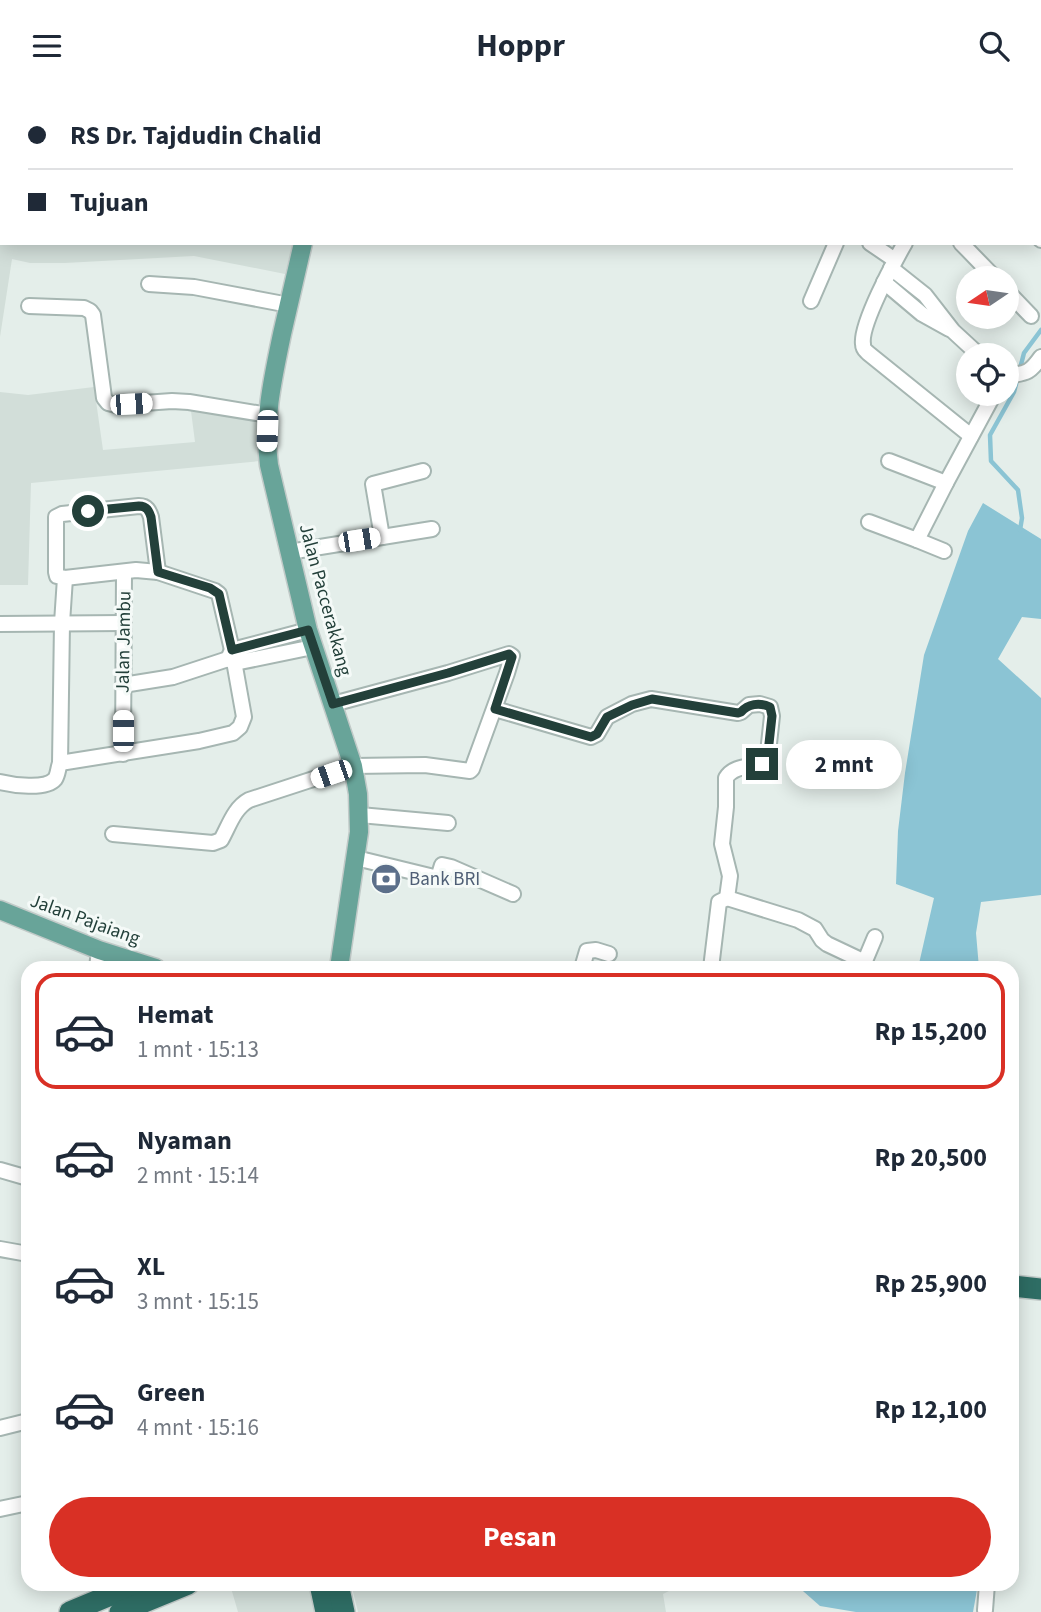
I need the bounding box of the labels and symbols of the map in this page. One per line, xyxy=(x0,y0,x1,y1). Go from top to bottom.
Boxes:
north arrow xyxy=(956,266,1018,329)
car xyxy=(110,392,153,416)
car xyxy=(256,410,279,452)
route start xyxy=(72,495,104,527)
street label: Jalan Paccerakkang xyxy=(292,521,358,680)
car xyxy=(337,526,382,554)
street label: Jalan Jambu xyxy=(110,590,138,694)
car xyxy=(113,710,134,752)
callout: 2 mnt xyxy=(786,739,902,789)
route end xyxy=(746,748,778,780)
car xyxy=(308,757,355,791)
bank icon: Bank BRI xyxy=(369,862,403,896)
place label: Bank BRI xyxy=(409,866,480,893)
street label: Jalan Pajaiang xyxy=(26,888,144,953)

